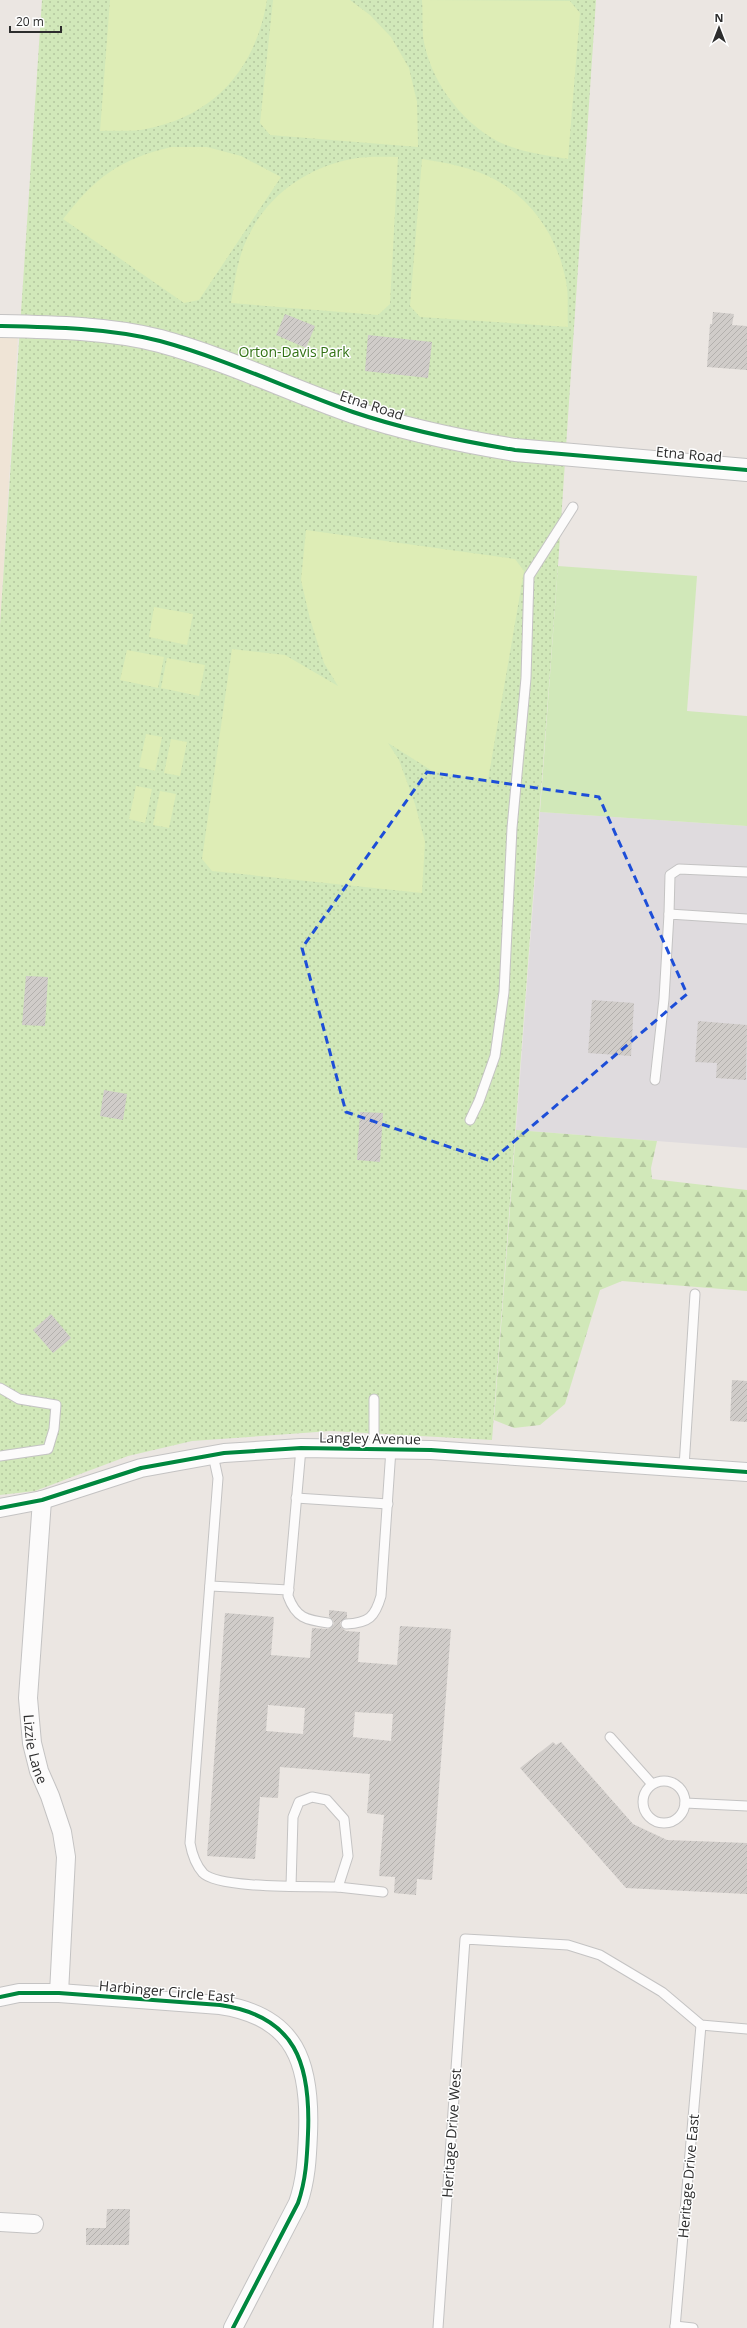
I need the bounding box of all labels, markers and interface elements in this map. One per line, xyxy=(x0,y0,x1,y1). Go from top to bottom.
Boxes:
scale bar xyxy=(10,8,61,34)
north arrow xyxy=(699,8,739,48)
text: N xyxy=(715,10,723,25)
text: 20 m xyxy=(16,13,44,30)
park label: Orton-Davis Park xyxy=(238,342,350,361)
street label: Etna Road xyxy=(338,386,406,424)
street label: Etna Road xyxy=(655,442,723,466)
street label: Langley Avenue xyxy=(319,1428,421,1448)
street label: Lizzie Lane xyxy=(20,1713,53,1787)
street label: Harbinger Circle East xyxy=(98,1976,236,2006)
street label: Heritage Drive West xyxy=(437,2068,465,2198)
street label: Heritage Drive East xyxy=(673,2113,703,2239)

